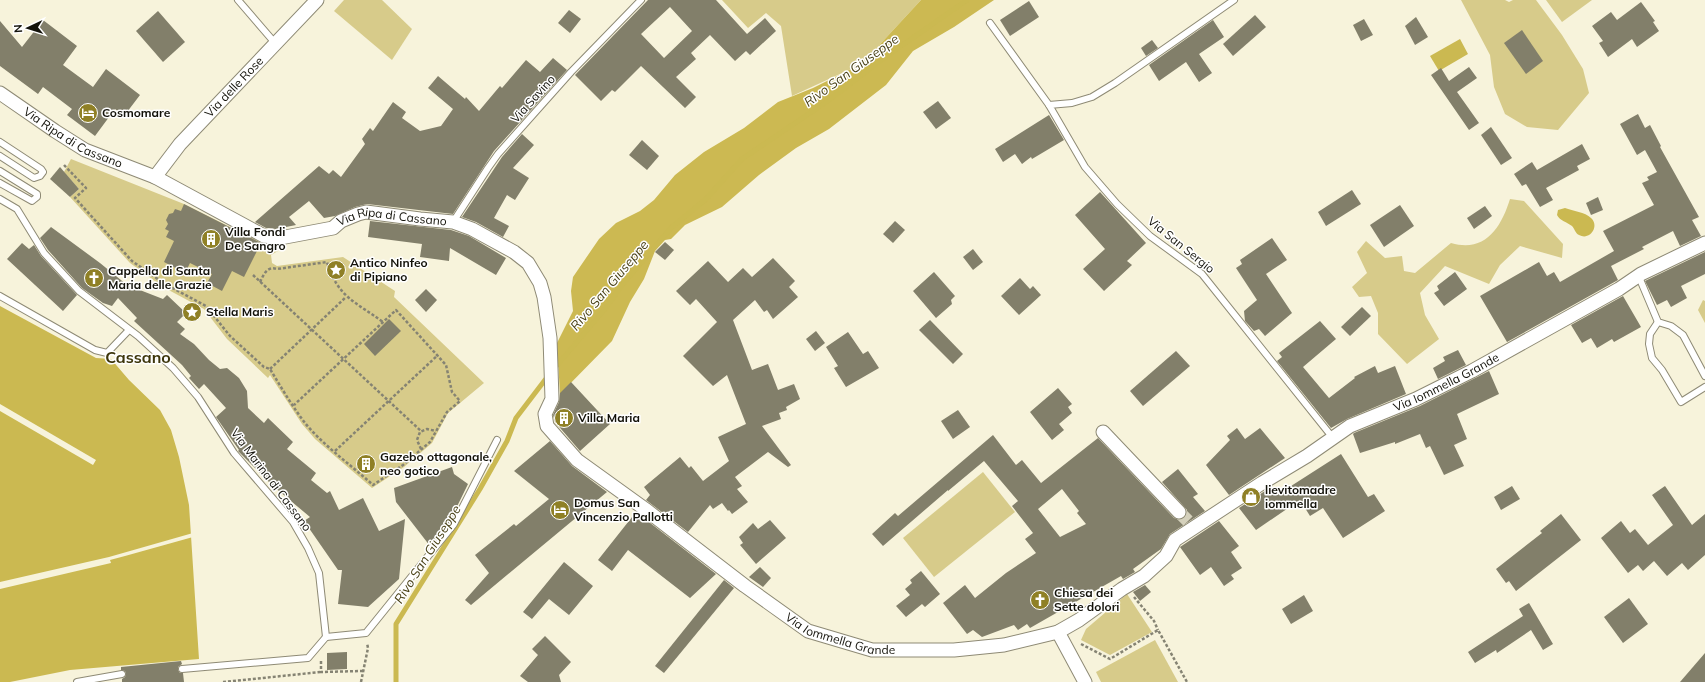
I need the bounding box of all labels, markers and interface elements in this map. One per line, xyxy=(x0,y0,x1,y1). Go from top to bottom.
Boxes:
north arrow xyxy=(8,8,48,48)
text: N xyxy=(11,24,25,33)
water label: Rivo San Giuseppe xyxy=(801,30,901,110)
street label: Via delle Rose xyxy=(201,53,266,120)
street label: Via Savino xyxy=(507,72,558,126)
hotel icon: Cosmomare xyxy=(77,102,99,124)
street label: Via Ripa di Cassano xyxy=(21,104,125,171)
place label: Cosmomare xyxy=(102,105,171,120)
street label: Via Ripa di Cassano xyxy=(334,204,448,229)
street label: Via San Sergio xyxy=(1145,213,1218,276)
place label: Villa Fondi De Sangro xyxy=(224,224,286,253)
building icon: Villa Fondi De Sangro xyxy=(200,228,222,250)
water label: Rivo San Giuseppe xyxy=(567,237,651,333)
place label: Antico Ninfeo di Pipiano xyxy=(350,255,428,284)
place icon: Antico Ninfeo di Pipiano xyxy=(325,259,347,281)
place label: Cappella di Santa Maria delle Grazie xyxy=(108,263,212,292)
church icon: Cappella di Santa Maria delle Grazie xyxy=(83,267,105,289)
place icon: Stella Maris xyxy=(181,301,203,323)
place label: Stella Maris xyxy=(206,304,273,319)
district label: Cassano xyxy=(105,347,171,367)
street label: Via Iommella Grande xyxy=(1391,349,1502,414)
building icon: Villa Maria xyxy=(553,407,575,429)
place label: Villa Maria xyxy=(577,410,640,425)
street label: Via Marina di Cassano xyxy=(228,425,315,534)
place label: Gazebo ottagonale, neo gotico xyxy=(380,449,492,478)
building icon: Gazebo ottagonale, neo gotico xyxy=(355,453,377,475)
place label: lievitomadre iommella xyxy=(1265,482,1336,511)
shop icon: lievitomadre iommella xyxy=(1240,486,1262,508)
place label: Domus San Vincenzio Pallotti xyxy=(573,495,673,524)
hotel icon: Domus San Vincenzio Pallotti xyxy=(549,499,571,521)
water label: Rivo San Giuseppe xyxy=(390,502,464,606)
place label: Chiesa dei Sette dolori xyxy=(1054,585,1120,614)
church icon: Chiesa dei Sette dolori xyxy=(1029,589,1051,611)
street label: Via Iommella Grande xyxy=(783,609,895,657)

